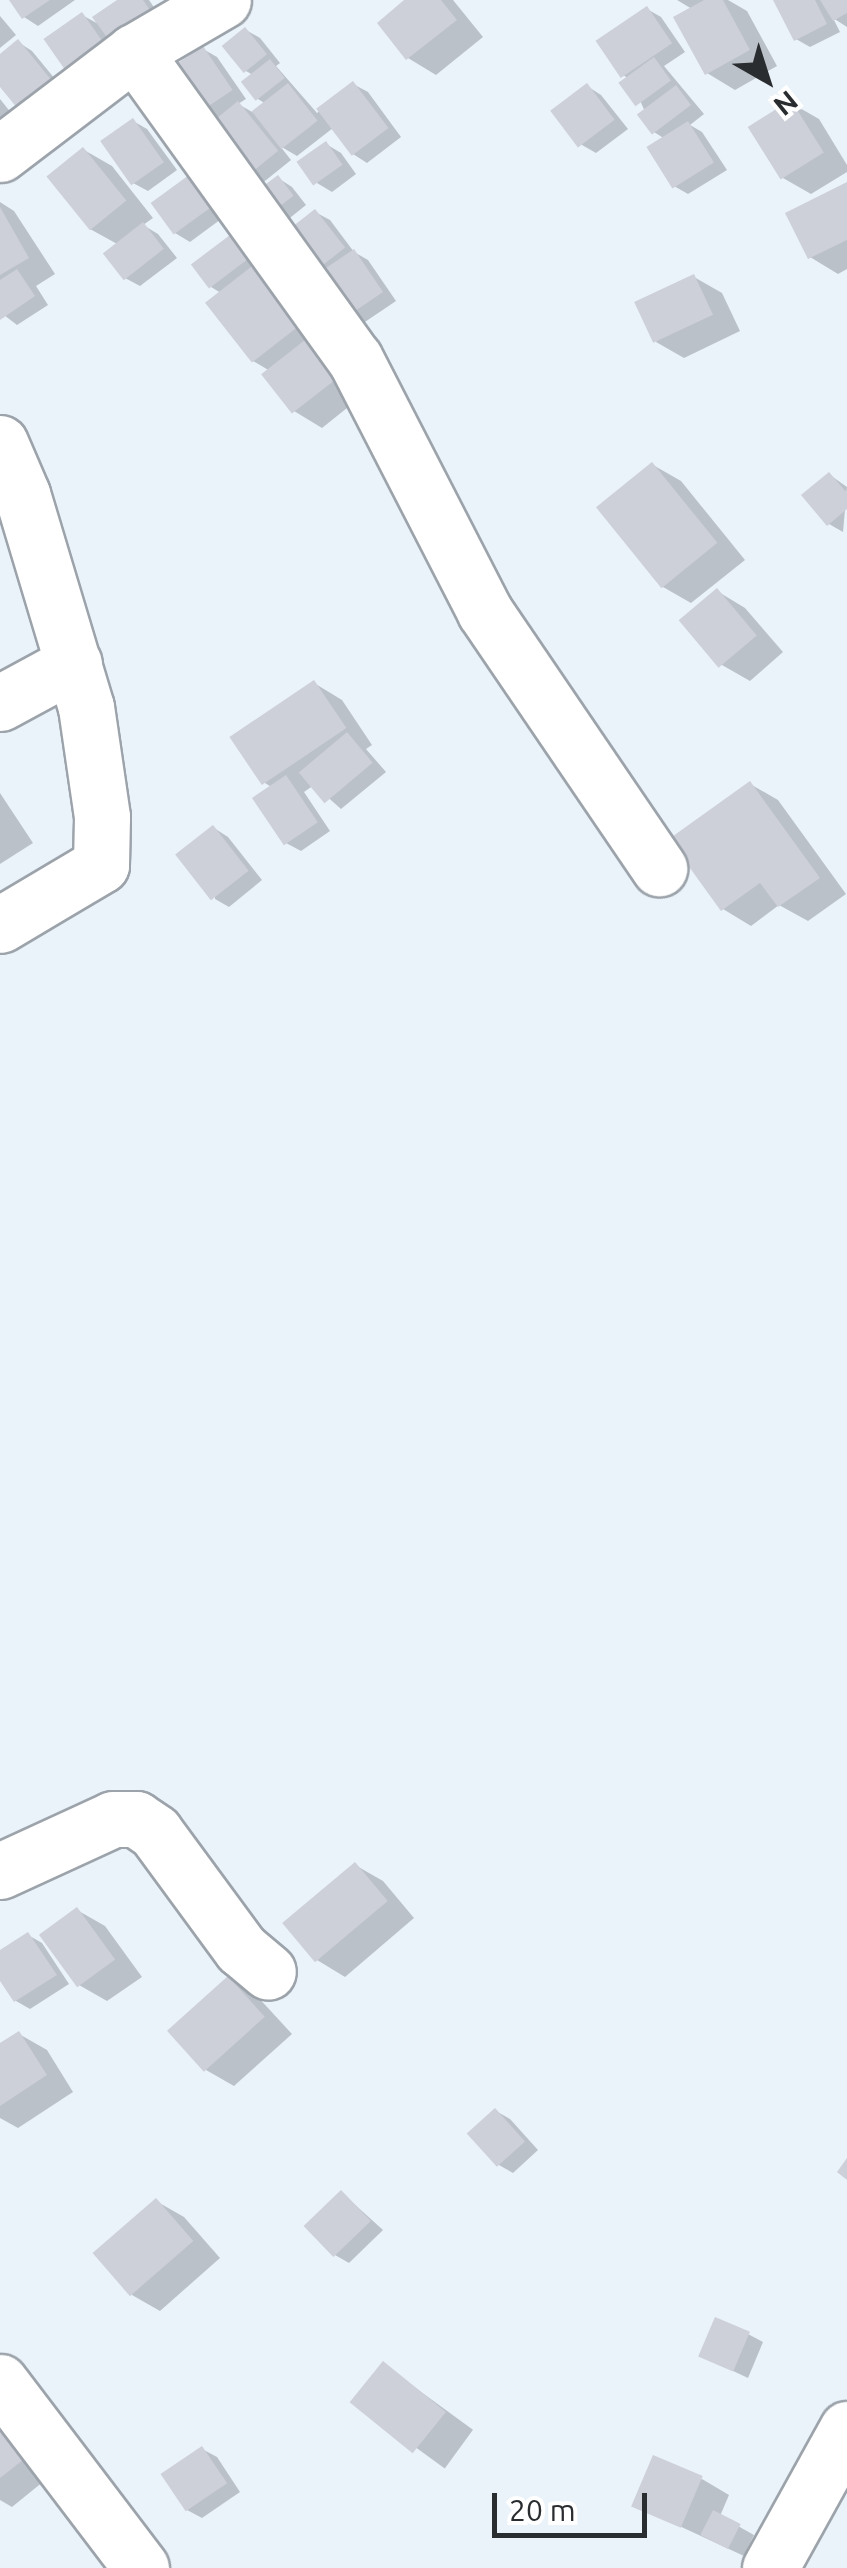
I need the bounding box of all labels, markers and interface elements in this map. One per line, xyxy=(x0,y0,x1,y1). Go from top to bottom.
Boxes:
north arrow xyxy=(717,30,817,130)
text: N xyxy=(768,85,804,122)
scale bar xyxy=(497,2473,652,2535)
text: 20 m xyxy=(509,2493,576,2527)

